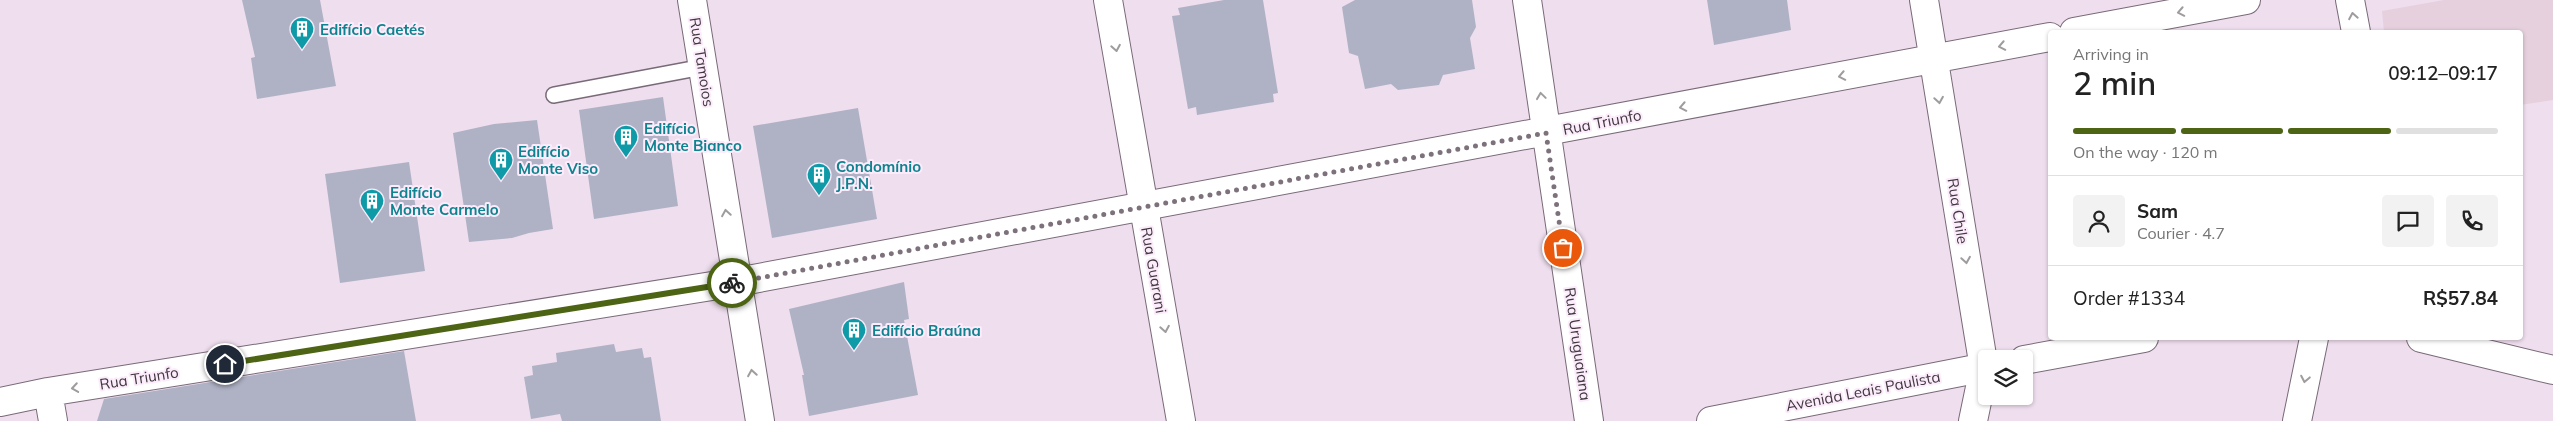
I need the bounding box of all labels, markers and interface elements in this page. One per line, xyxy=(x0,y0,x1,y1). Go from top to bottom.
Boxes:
one-way arrow xyxy=(2176,7,2185,17)
one-way arrow xyxy=(2348,12,2358,21)
building icon: Edifício Caetés xyxy=(289,16,315,50)
street label: Rua Tamoios xyxy=(686,16,718,108)
place label: Edifício Caetés xyxy=(320,20,425,39)
one-way arrow xyxy=(1998,41,2007,51)
one-way arrow xyxy=(1110,44,1121,52)
text: Arriving in xyxy=(2073,44,2149,64)
text: 09:12–09:17 xyxy=(2388,61,2498,85)
text: 2 min xyxy=(2073,63,2156,103)
one-way arrow xyxy=(1838,71,1847,81)
one-way arrow xyxy=(1536,91,1547,99)
one-way arrow xyxy=(1934,96,1944,105)
one-way arrow xyxy=(1678,101,1687,111)
street label: Rua Triunfo xyxy=(1561,105,1643,139)
place label: Edifício Monte Bianco xyxy=(644,119,742,155)
building icon: Edifício Monte Bianco xyxy=(613,124,639,158)
place label: Edifício Monte Viso xyxy=(518,142,598,178)
text: On the way · 120 m xyxy=(2073,142,2218,162)
building icon: Edifício Monte Viso xyxy=(488,147,514,181)
place label: Condomínio J.P.N. xyxy=(836,157,921,193)
building icon: Condomínio J.P.N. xyxy=(806,162,832,196)
street label: Rua Chile xyxy=(1943,177,1973,245)
place label: Edifício Monte Carmelo xyxy=(390,183,499,219)
building icon: Edifício Monte Carmelo xyxy=(359,188,385,222)
button: person xyxy=(2073,195,2125,247)
button: chat xyxy=(2382,195,2434,247)
button: phone xyxy=(2446,195,2498,247)
text: Sam xyxy=(2137,199,2178,223)
one-way arrow xyxy=(722,208,732,217)
text: Courier · 4.7 xyxy=(2137,223,2225,243)
street label: Rua Guarani xyxy=(1137,225,1171,315)
pin xyxy=(1542,227,1584,269)
icon: bag xyxy=(1549,234,1577,262)
one-way arrow xyxy=(1961,256,1971,265)
courier xyxy=(707,258,757,308)
icon: bike xyxy=(718,269,746,297)
street label: Rua Uruguaiana xyxy=(1561,286,1595,402)
text: Order #1334 xyxy=(2073,286,2185,310)
text: R$57.84 xyxy=(2423,286,2498,310)
building icon: Edifício Braúna xyxy=(841,317,867,351)
place label: Edifício Braúna xyxy=(872,321,981,340)
one-way arrow xyxy=(1159,324,1169,333)
pin xyxy=(204,343,246,385)
icon: home xyxy=(211,350,239,378)
map controls xyxy=(1978,350,2033,405)
button: layers xyxy=(1978,350,2033,405)
street label: Rua Triunfo xyxy=(98,362,180,394)
street label: Avenida Leais Paulista xyxy=(1784,367,1942,415)
one-way arrow xyxy=(748,369,758,377)
one-way arrow xyxy=(2301,375,2311,384)
one-way arrow xyxy=(70,382,78,393)

